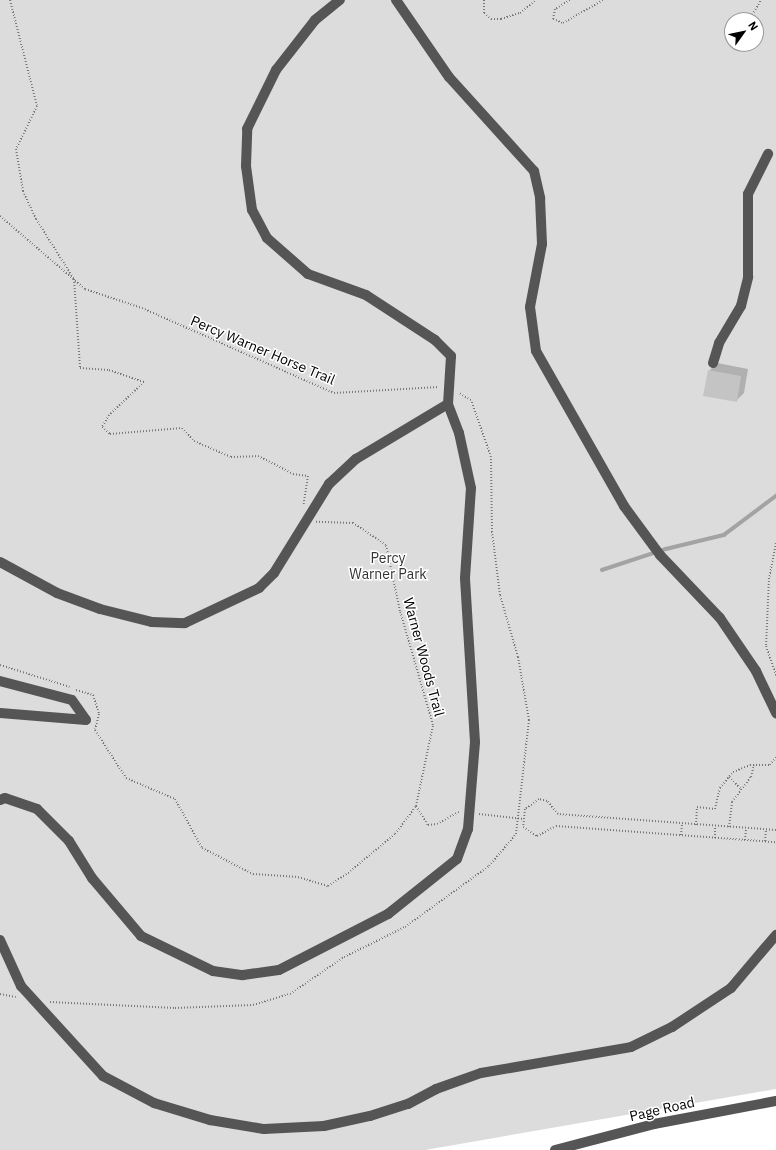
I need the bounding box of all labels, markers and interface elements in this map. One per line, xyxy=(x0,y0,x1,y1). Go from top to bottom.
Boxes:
north arrow xyxy=(724,12,764,52)
text: N xyxy=(745,19,761,33)
street label: Percy Warner Horse Trail xyxy=(188,312,338,388)
park label: Percy Warner Park xyxy=(349,550,427,582)
street label: Warner Woods Trail xyxy=(400,596,448,718)
street label: Page Road xyxy=(628,1093,696,1125)

